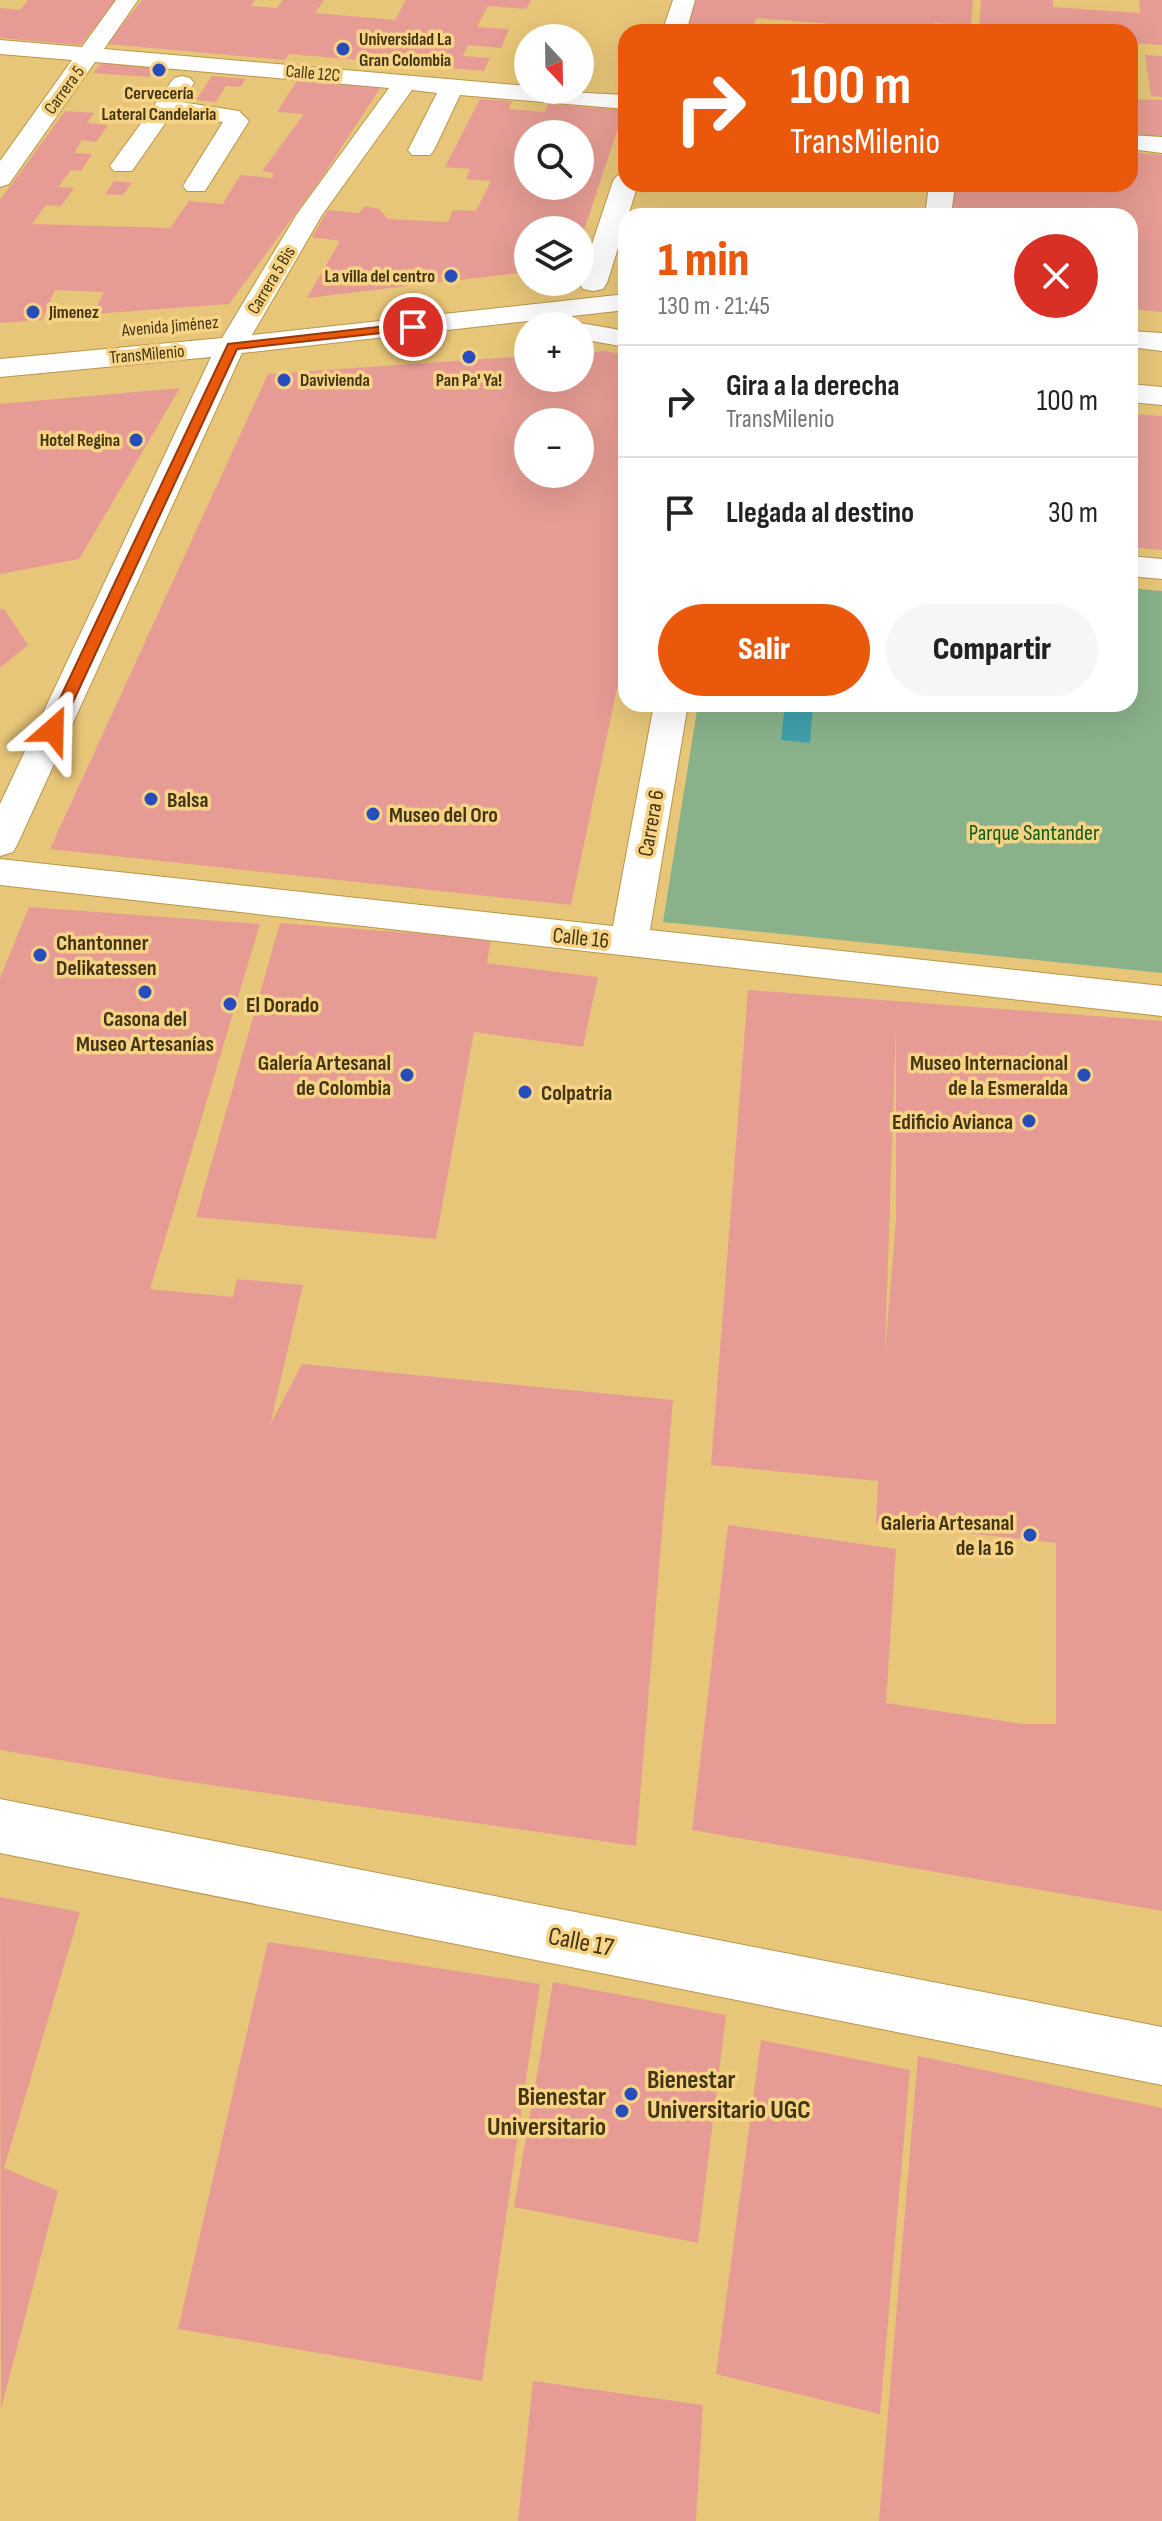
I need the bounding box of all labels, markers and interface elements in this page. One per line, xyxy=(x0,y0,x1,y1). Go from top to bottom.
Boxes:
north arrow xyxy=(514,24,594,104)
map controls xyxy=(514,24,594,488)
place label: Universidad La Gran Colombia xyxy=(359,29,452,71)
marker: Universidad La Gran Colombia xyxy=(334,40,352,58)
text: 100 m xyxy=(790,53,911,120)
icon: right xyxy=(658,56,762,160)
marker: Cervecería Lateral Candelaria xyxy=(150,61,168,79)
street label: Calle 12C xyxy=(285,61,341,86)
street label: Carrera 5 xyxy=(40,62,89,119)
place label: Cervecería Lateral Candelaria xyxy=(102,83,216,125)
button: search xyxy=(514,120,594,200)
text: TransMilenio xyxy=(790,121,940,164)
button: layers xyxy=(514,216,594,296)
text: 1 min xyxy=(658,232,749,289)
button: close xyxy=(1014,234,1098,318)
street label: Carrera 5 Bis xyxy=(243,243,300,318)
place label: La villa del centro xyxy=(324,266,435,287)
marker: La villa del centro xyxy=(442,267,460,285)
text: 130 m · 21:45 xyxy=(658,291,770,322)
pin xyxy=(379,293,447,361)
place label: Jimenez xyxy=(48,302,99,323)
marker: Jimenez xyxy=(24,303,42,321)
icon: arrive xyxy=(391,305,435,349)
street label: Avenida Jiménez xyxy=(120,312,220,341)
button: + xyxy=(514,312,594,392)
street label: TransMilenio xyxy=(109,341,185,368)
marker: Pan Pa' Ya! xyxy=(460,348,478,366)
text: Gira a la derecha xyxy=(726,368,900,404)
place label: Davivienda xyxy=(300,370,370,391)
place label: Pan Pa' Ya! xyxy=(436,370,502,391)
marker: Davivienda xyxy=(275,371,293,389)
icon: right xyxy=(658,379,702,423)
text: 100 m xyxy=(1037,383,1098,419)
text: TransMilenio xyxy=(726,404,834,435)
button: − xyxy=(514,408,594,488)
place label: Hotel Regina xyxy=(40,430,120,451)
marker: Hotel Regina xyxy=(127,431,145,449)
icon: arrive xyxy=(658,491,702,535)
text: Llegada al destino xyxy=(726,495,914,531)
text: 30 m xyxy=(1048,495,1098,531)
button: Salir xyxy=(658,604,870,696)
button: Compartir xyxy=(886,604,1098,696)
position arrow xyxy=(11,688,95,772)
place label: Balsa xyxy=(167,787,209,814)
street label: Carrera 6 xyxy=(632,788,671,859)
marker: Balsa xyxy=(142,790,160,808)
place label: Museo del Oro xyxy=(389,802,498,829)
marker: Museo del Oro xyxy=(364,805,382,823)
park label: Parque Santander xyxy=(969,820,1099,847)
street label: Calle 16 xyxy=(551,922,610,955)
place label: Chantonner Delikatessen xyxy=(56,930,157,982)
marker: Chantonner Delikatessen xyxy=(31,946,49,964)
marker: Casona del Museo Artesanías xyxy=(136,983,154,1001)
place label: El Dorado xyxy=(246,992,319,1019)
marker: El Dorado xyxy=(221,995,239,1013)
place label: Casona del Museo Artesanías xyxy=(76,1006,214,1058)
place label: Galería Artesanal de Colombia xyxy=(258,1050,391,1102)
place label: Museo Internacional de la Esmeralda xyxy=(910,1050,1068,1102)
marker: Galería Artesanal de Colombia xyxy=(398,1066,416,1084)
marker: Museo Internacional de la Esmeralda xyxy=(1075,1066,1093,1084)
place label: Colpatria xyxy=(541,1080,612,1107)
marker: Colpatria xyxy=(516,1083,534,1101)
place label: Edificio Avianca xyxy=(892,1109,1013,1136)
marker: Edificio Avianca xyxy=(1020,1112,1038,1130)
place label: Galeria Artesanal de la 16 xyxy=(881,1510,1014,1562)
marker: Galeria Artesanal de la 16 xyxy=(1021,1526,1039,1544)
street label: Calle 17 xyxy=(545,1921,617,1964)
place label: Bienestar Universitario UGC xyxy=(647,2065,811,2126)
place label: Bienestar Universitario xyxy=(487,2082,606,2143)
marker: Bienestar Universitario UGC xyxy=(622,2085,640,2103)
marker: Bienestar Universitario xyxy=(613,2102,631,2120)

